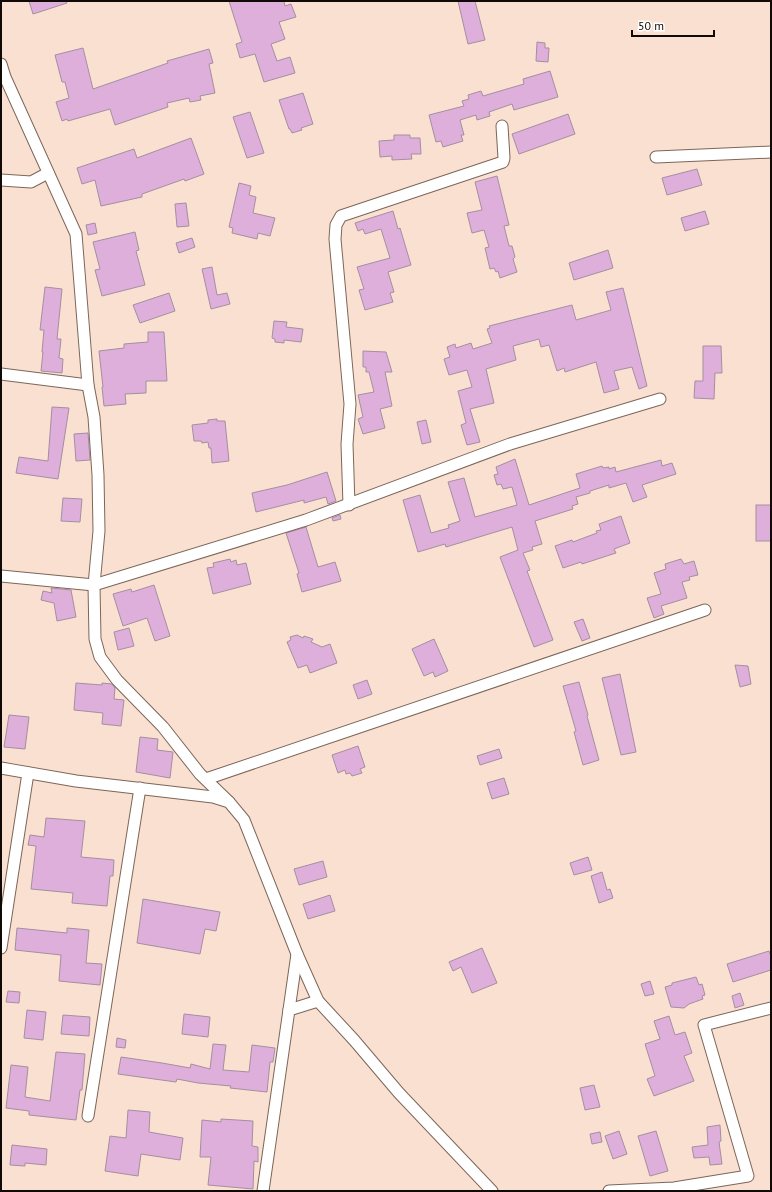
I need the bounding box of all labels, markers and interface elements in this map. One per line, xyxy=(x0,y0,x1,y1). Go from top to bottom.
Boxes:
scale bar xyxy=(632,12,714,38)
text: 50 m xyxy=(638,18,664,33)

